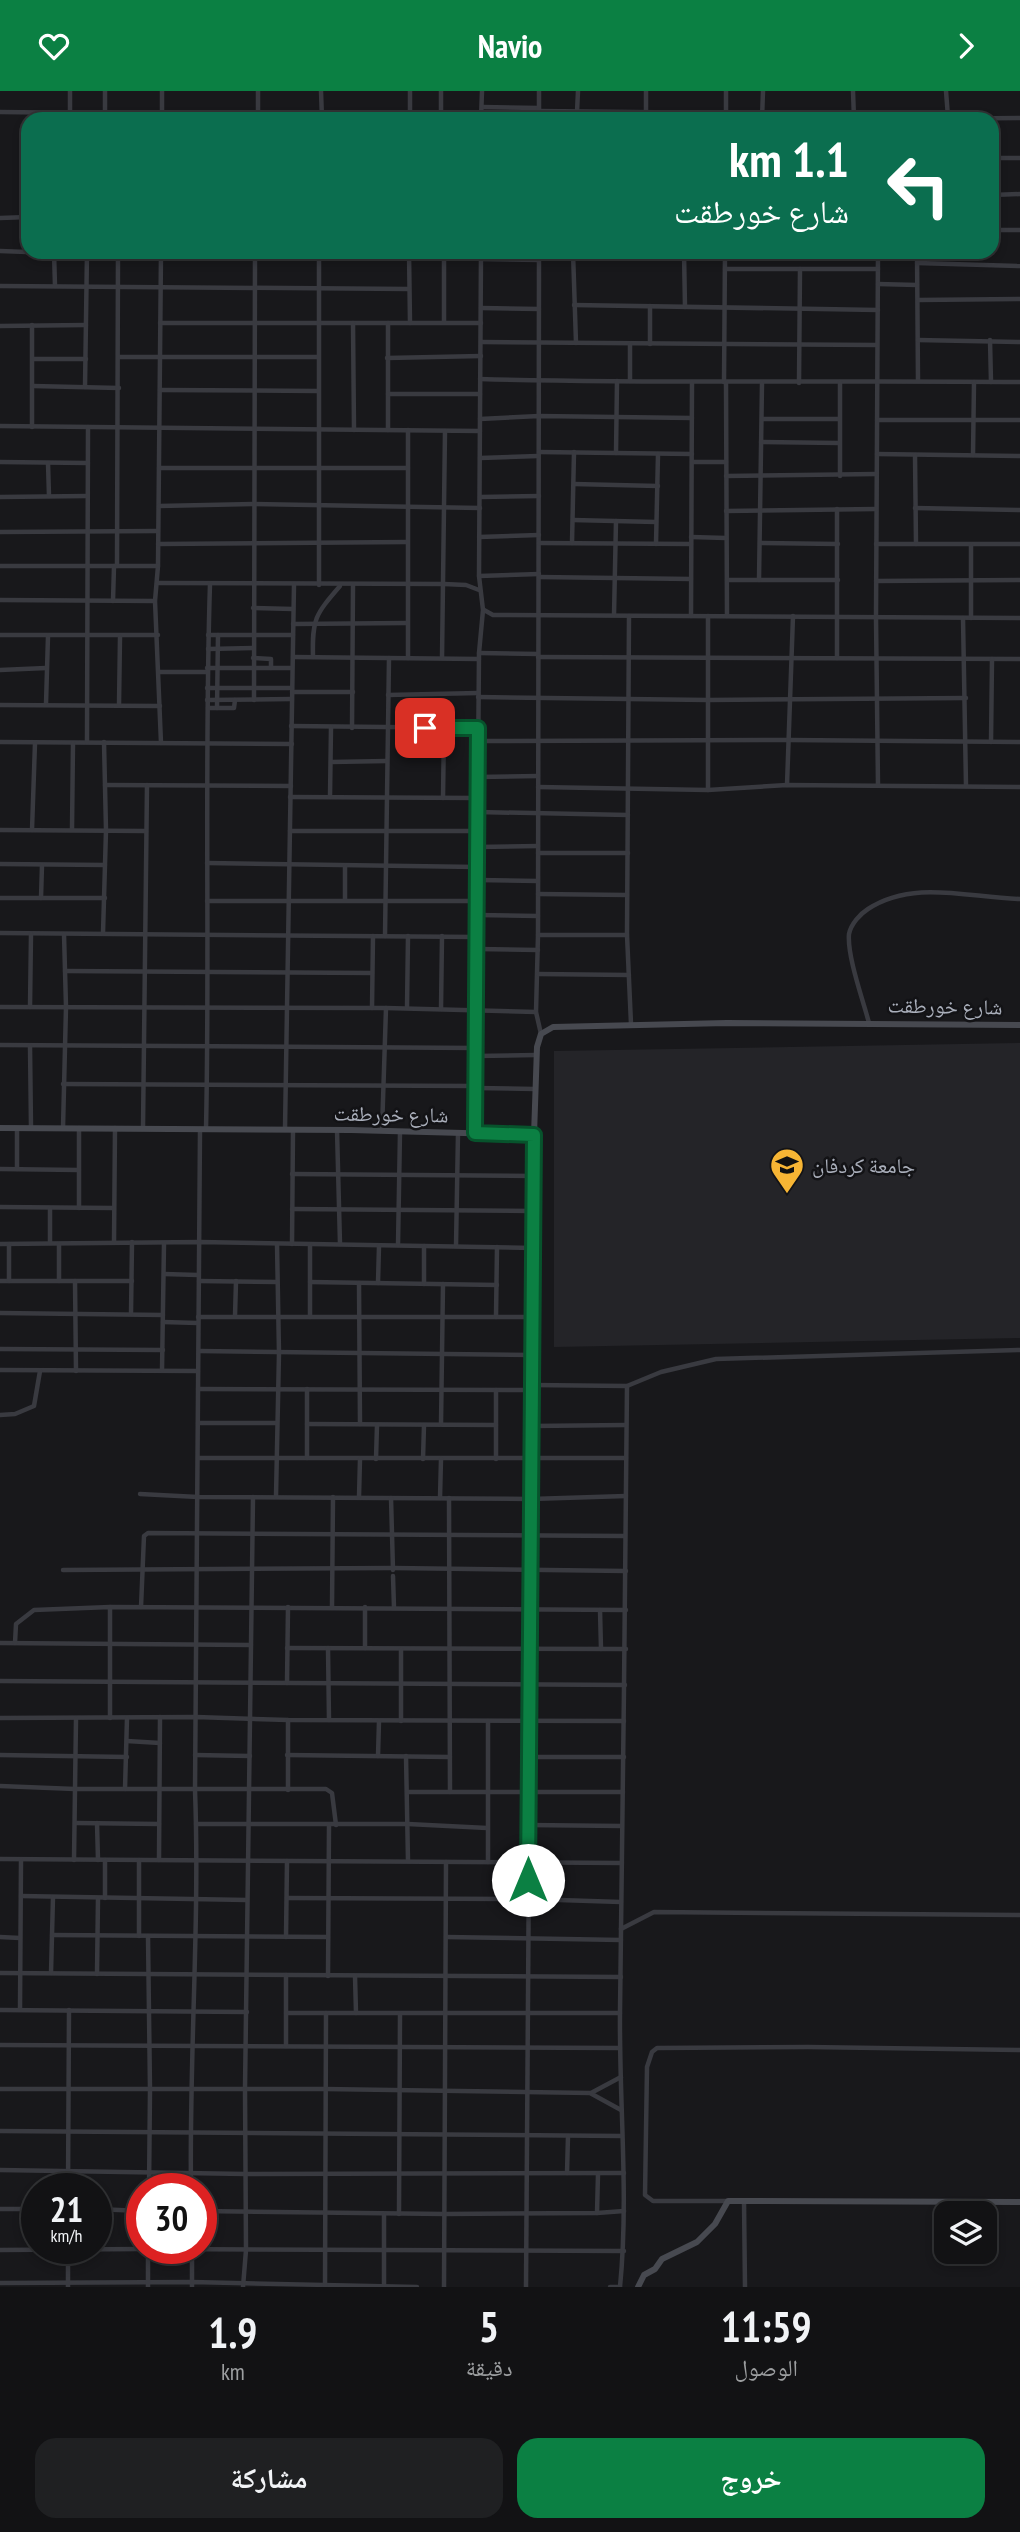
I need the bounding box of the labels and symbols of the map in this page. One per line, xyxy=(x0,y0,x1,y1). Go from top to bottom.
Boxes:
pin xyxy=(395,698,455,758)
street label: شارع خورطقت xyxy=(887,992,1003,1020)
street label: شارع خورطقت xyxy=(333,1100,449,1128)
school or university icon: جامعة كردفان xyxy=(768,1146,806,1195)
place label: جامعة كردفان xyxy=(812,1152,915,1179)
position arrow xyxy=(491,1843,565,1917)
speed limit sign: 30 xyxy=(126,2173,217,2264)

